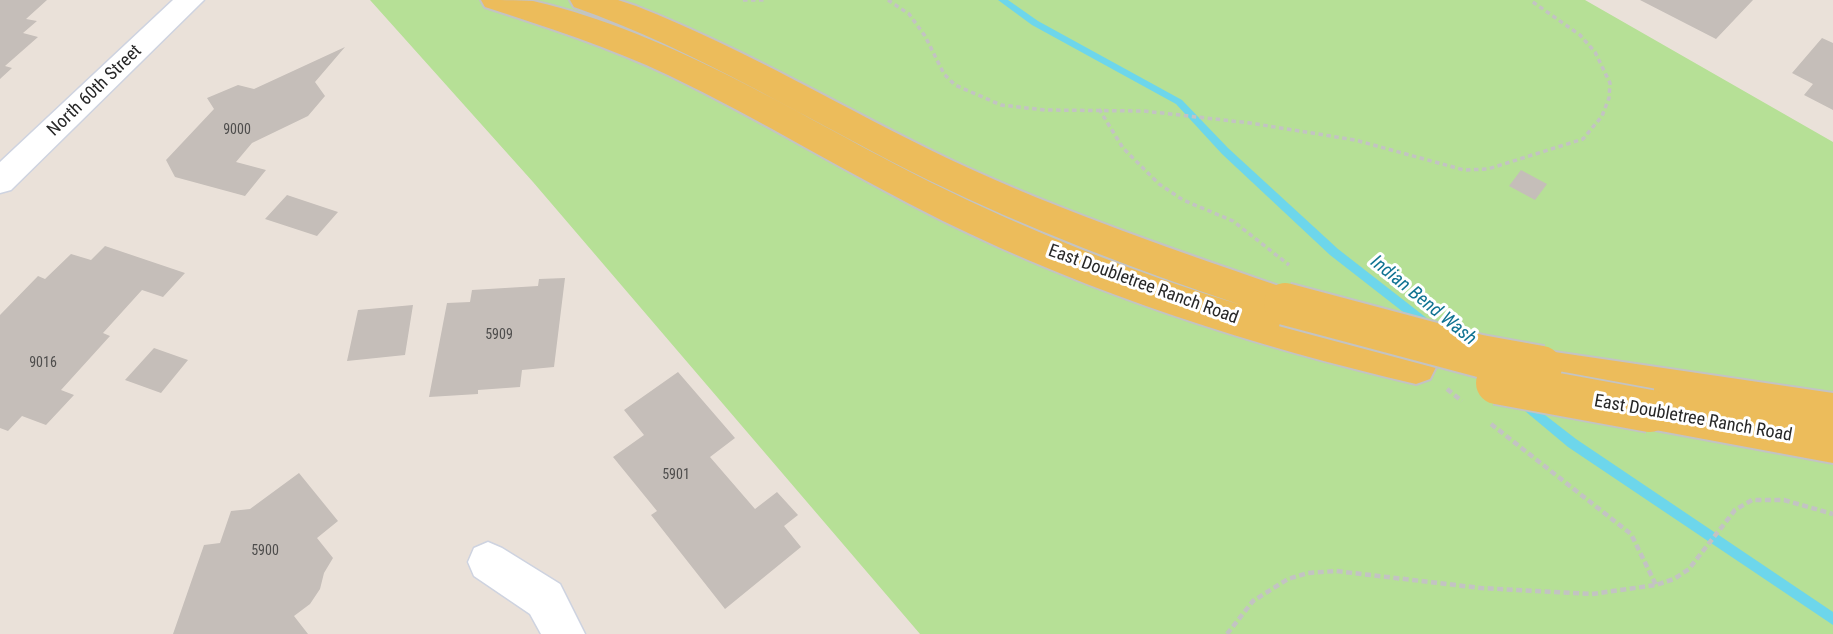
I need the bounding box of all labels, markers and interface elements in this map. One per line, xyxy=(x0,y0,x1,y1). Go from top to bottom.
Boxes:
street label: North 60th Street xyxy=(43,41,147,141)
house number: 9000 xyxy=(223,122,251,138)
street label: East Doubletree Ranch Road xyxy=(1045,241,1241,329)
water label: Indian Bend Wash xyxy=(1365,251,1481,351)
house number: 5909 xyxy=(485,327,513,343)
house number: 9016 xyxy=(29,355,57,371)
street label: East Doubletree Ranch Road xyxy=(1592,391,1794,447)
house number: 5901 xyxy=(662,467,690,483)
house number: 5900 xyxy=(251,543,279,559)

